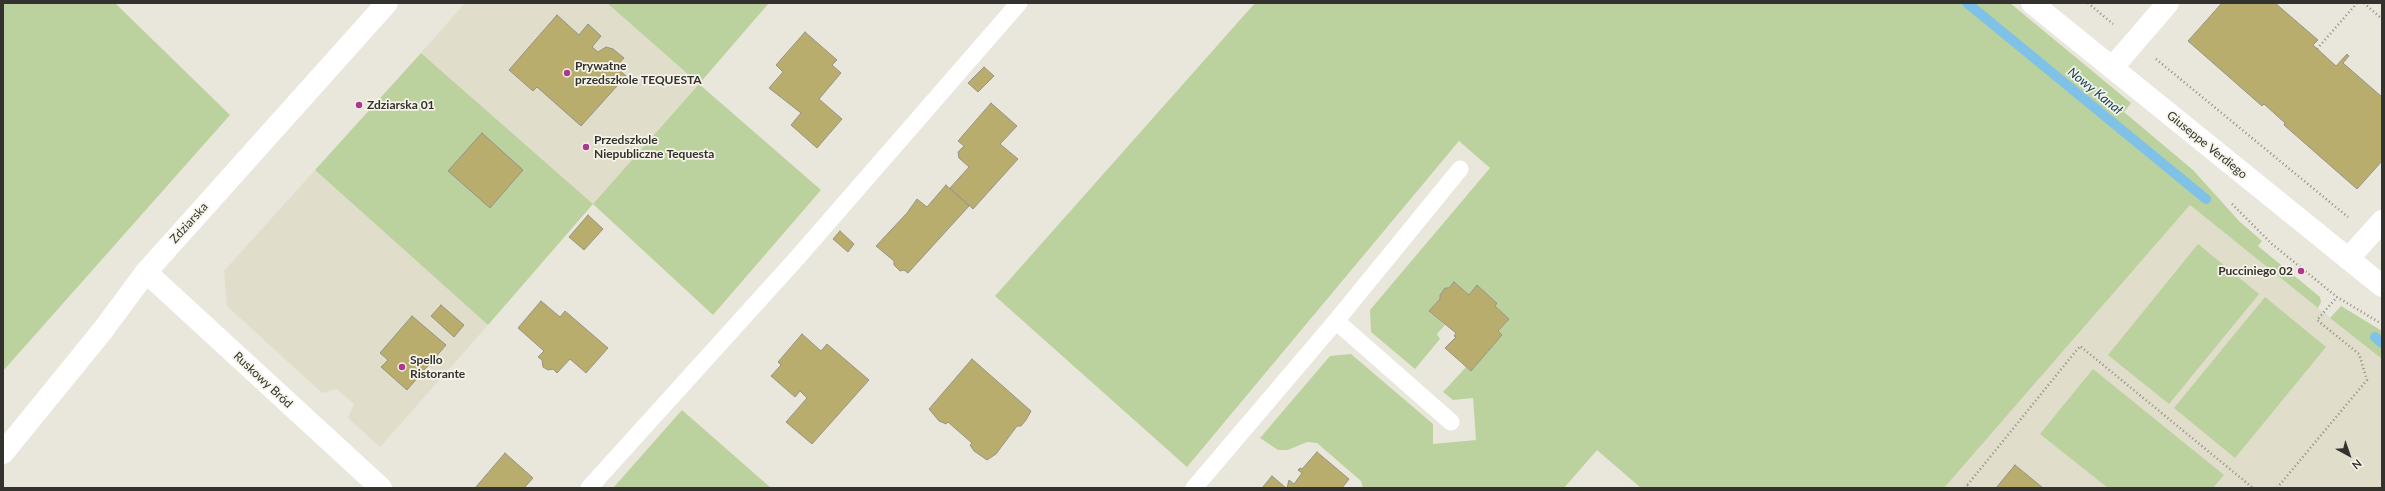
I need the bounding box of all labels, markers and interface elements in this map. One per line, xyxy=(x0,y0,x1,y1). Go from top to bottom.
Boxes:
place label: Prywatne przedszkole TEQUESTA xyxy=(575,59,702,87)
water label: Nowy Kanał xyxy=(2064,64,2126,118)
marker: Prywatne przedszkole TEQUESTA xyxy=(562,68,572,78)
place label: Zdziarska 01 xyxy=(367,98,435,112)
marker: Zdziarska 01 xyxy=(354,100,364,110)
street label: Giuseppe Verdiego xyxy=(2164,108,2250,182)
place label: Przedszkole Niepubliczne Tequesta xyxy=(594,133,714,161)
marker: Przedszkole Niepubliczne Tequesta xyxy=(581,142,591,152)
street label: Zdziarska xyxy=(167,200,211,246)
place label: Pucciniego 02 xyxy=(2218,264,2293,278)
marker: Pucciniego 02 xyxy=(2296,266,2306,276)
street label: Ruskowy Bród xyxy=(230,349,296,411)
place label: Spello Ristorante xyxy=(410,353,465,381)
marker: Spello Ristorante xyxy=(397,362,407,372)
north arrow xyxy=(2329,435,2369,475)
text: N xyxy=(2350,457,2364,472)

